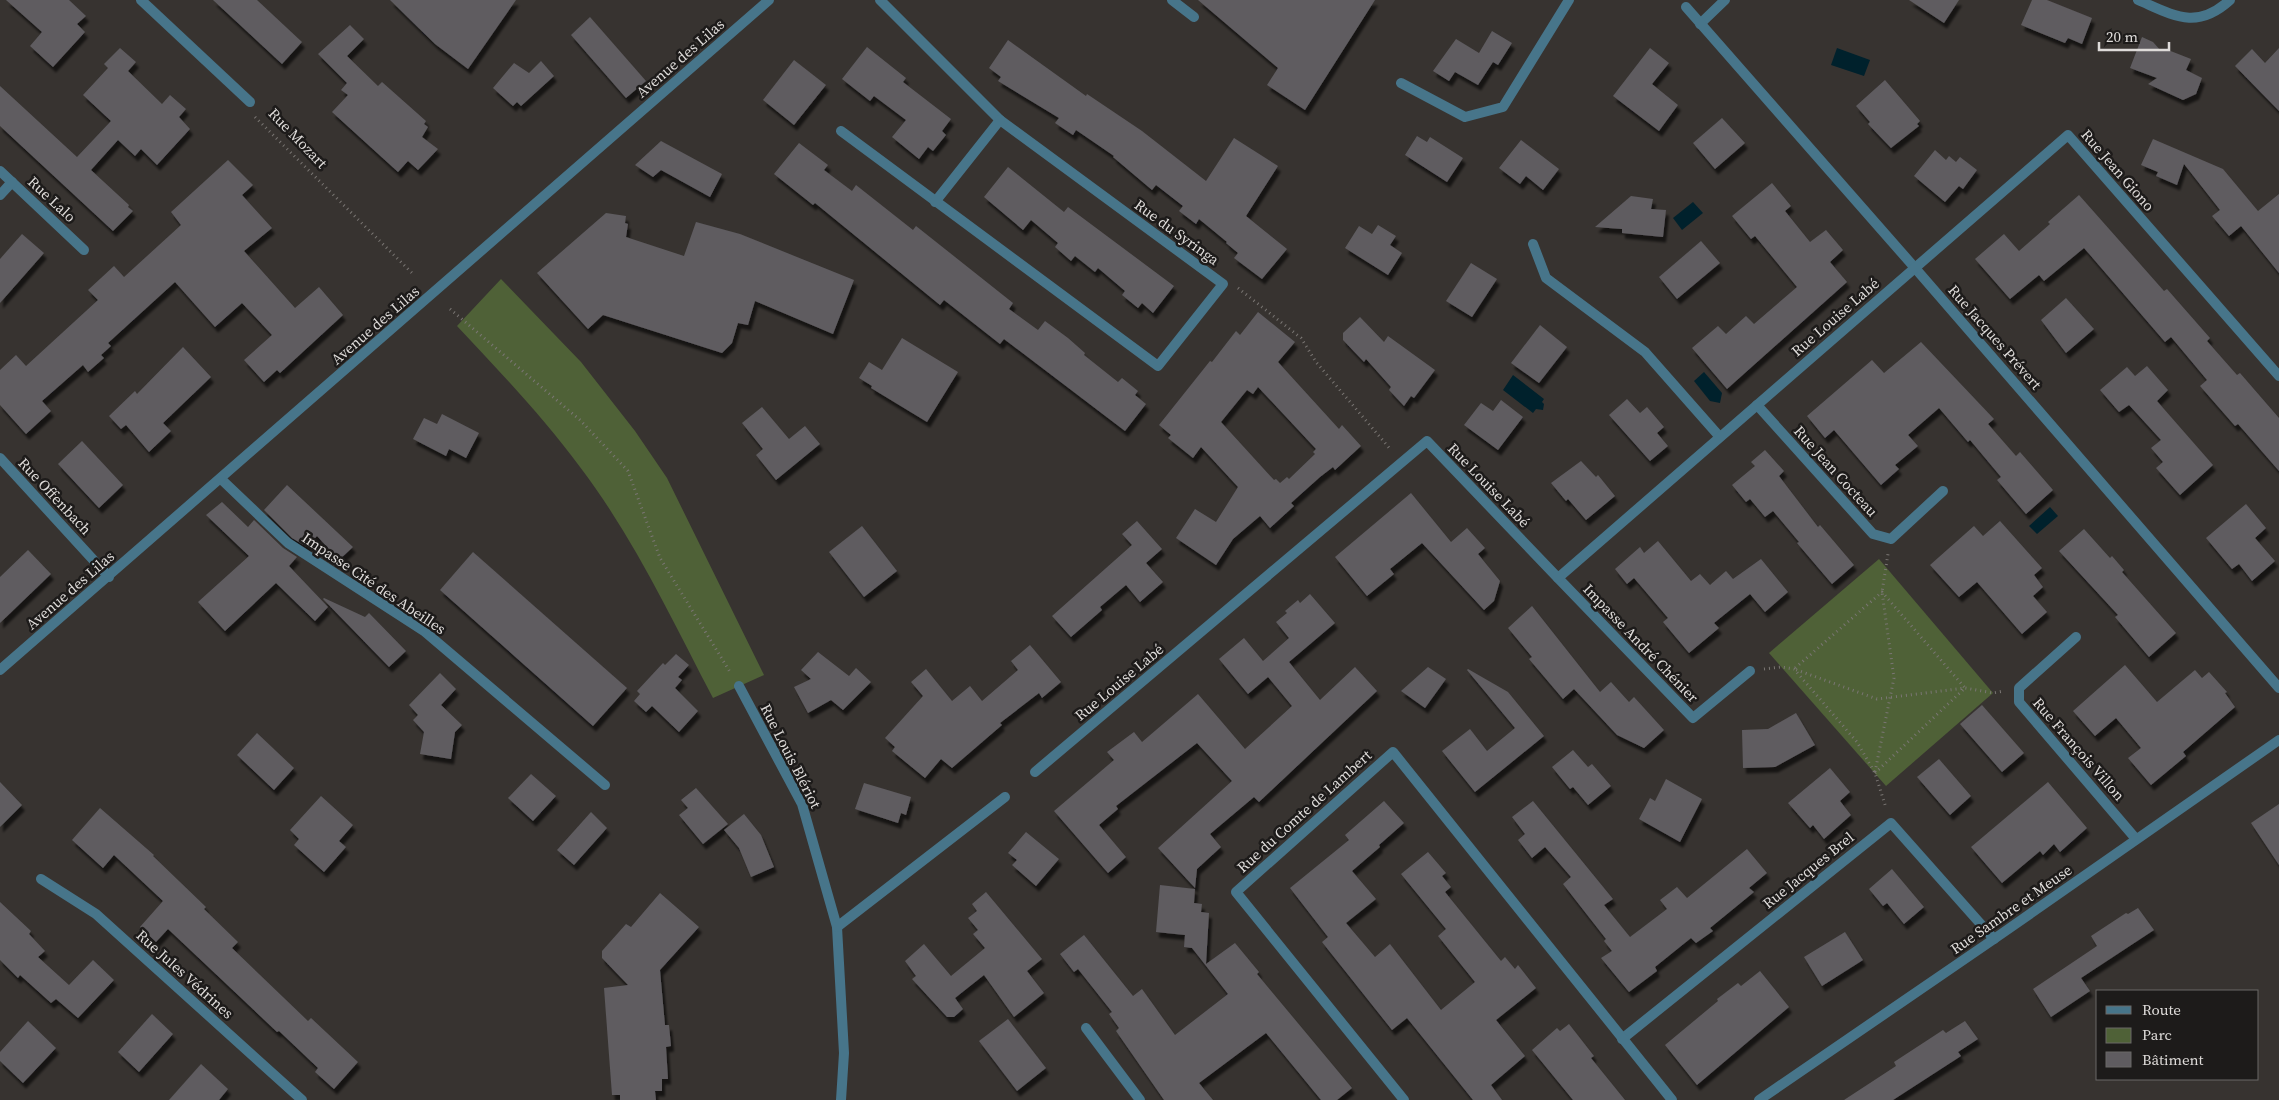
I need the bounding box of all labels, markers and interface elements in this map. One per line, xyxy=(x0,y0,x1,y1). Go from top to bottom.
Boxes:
street label: Avenue des Lilas xyxy=(631,14,729,102)
scale bar xyxy=(2099,20,2169,52)
text: 20 m xyxy=(2106,26,2138,47)
street label: Rue Mozart xyxy=(264,103,332,173)
street label: Rue Jean Giono xyxy=(2076,124,2160,216)
street label: Rue Lalo xyxy=(23,171,81,227)
street label: Rue du Syringa xyxy=(1130,194,1224,270)
street label: Rue Louise Labé xyxy=(1787,273,1884,361)
street label: Rue Jacques Prévert xyxy=(1943,280,2047,394)
street label: Avenue des Lilas xyxy=(326,281,424,369)
street label: Rue Jean Cocteau xyxy=(1789,421,1883,521)
street label: Rue Louise Labé xyxy=(1443,438,1535,532)
street label: Rue Offenbach xyxy=(14,453,96,539)
street label: Impasse Cité des Abeilles xyxy=(298,527,450,639)
street label: Avenue des Lilas xyxy=(21,546,119,634)
street label: Impasse André Chénier xyxy=(1579,579,1704,708)
street label: Rue Louise Labé xyxy=(1070,638,1168,725)
street label: Rue François Villon xyxy=(2028,693,2130,805)
street label: Rue Louis Blériot xyxy=(756,700,826,812)
street label: Rue du Comte de Lambert xyxy=(1232,745,1376,877)
street label: Rue Jacques Brel xyxy=(1758,826,1858,913)
street label: Rue Sambre et Meuse xyxy=(1946,859,2076,959)
street label: Rue Jules Védrines xyxy=(132,925,238,1023)
legend xyxy=(2096,990,2259,1080)
text: Route xyxy=(2142,999,2181,1020)
text: Parc xyxy=(2142,1024,2172,1045)
text: Bâtiment xyxy=(2142,1049,2204,1070)

